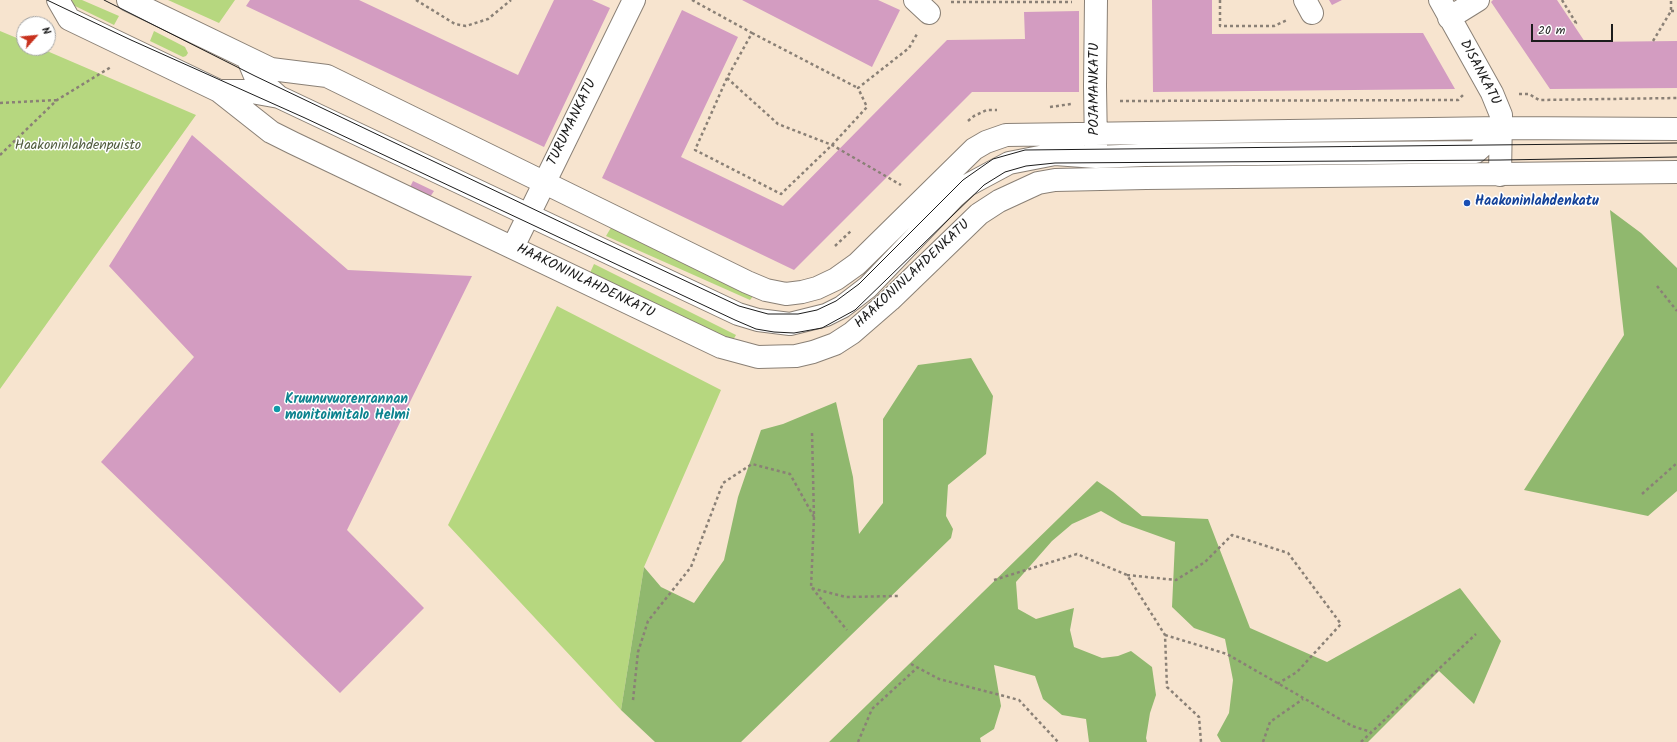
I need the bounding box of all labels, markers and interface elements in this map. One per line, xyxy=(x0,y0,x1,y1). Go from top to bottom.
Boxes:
north arrow xyxy=(16,16,56,56)
scale bar xyxy=(1533,16,1615,42)
text: 20 m xyxy=(1538,21,1565,40)
text: N xyxy=(36,24,55,38)
street label: DISANKATU xyxy=(1455,38,1503,108)
street label: POJAMANKATU xyxy=(1088,43,1104,135)
street label: TURUMANKATU xyxy=(545,77,601,169)
park label: Haakoninlahdenpuisto xyxy=(15,139,141,155)
place label: Haakoninlahdenkatu xyxy=(1475,195,1599,211)
marker: Haakoninlahdenkatu xyxy=(1462,198,1472,208)
street label: HAAKONINLAHDENKATU xyxy=(852,217,974,333)
street label: HAAKONINLAHDENKATU xyxy=(513,241,657,323)
place label: Kruunuvuorenrannan monitoimitalo Helmi xyxy=(285,393,409,426)
marker: Kruunuvuorenrannan monitoimitalo Helmi xyxy=(272,404,282,414)

